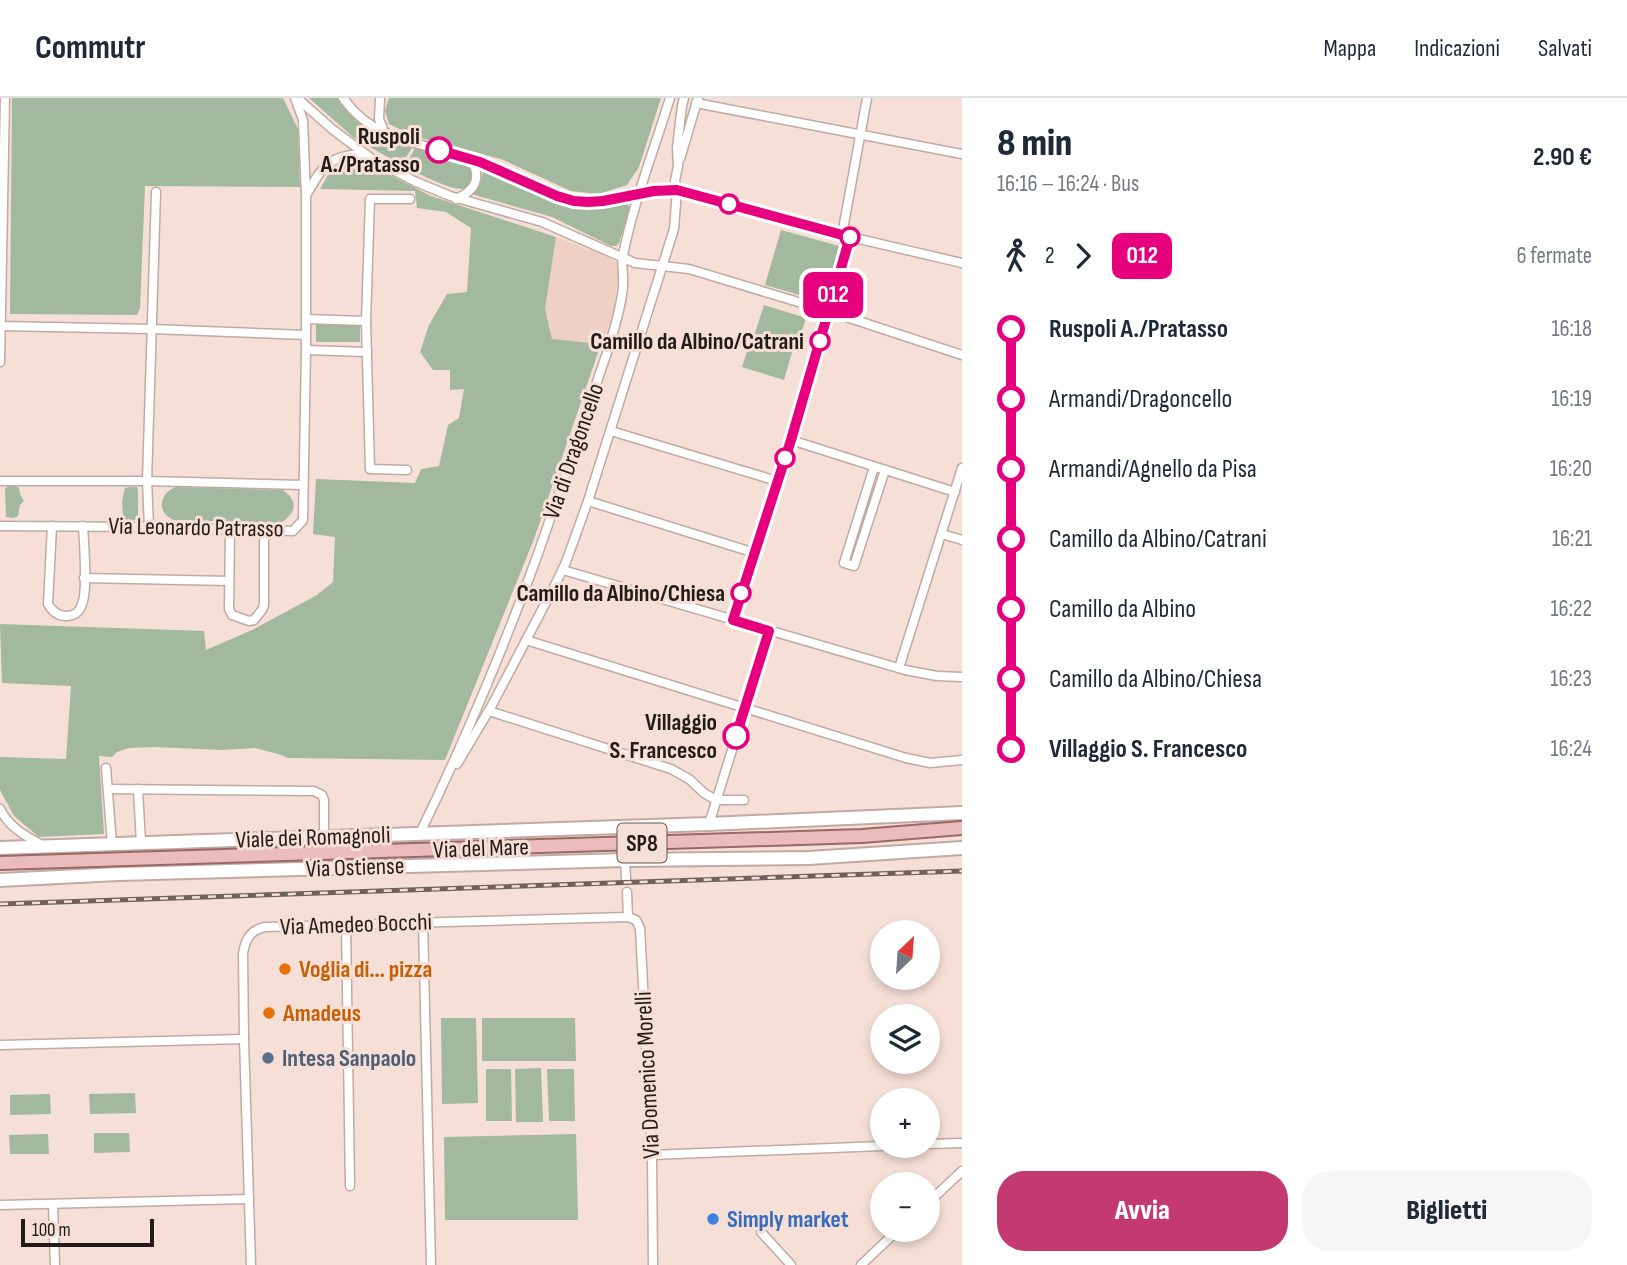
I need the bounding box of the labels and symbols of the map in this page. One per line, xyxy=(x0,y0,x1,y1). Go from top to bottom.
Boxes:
place label: Ruspoli A./Pratasso xyxy=(320,122,420,179)
marker: Ruspoli A./Pratasso xyxy=(426,137,452,163)
unlabelled marker xyxy=(719,194,739,214)
unlabelled marker xyxy=(840,227,860,247)
line badge: 012 xyxy=(793,272,873,318)
place label: Camillo da Albino/Catrani xyxy=(590,327,804,356)
marker: Camillo da Albino/Catrani xyxy=(810,331,830,351)
street label: Via di Dragoncello xyxy=(537,379,610,523)
unlabelled marker xyxy=(775,448,795,468)
street label: Via Leonardo Patrasso xyxy=(108,511,284,544)
place label: Camillo da Albino/Chiesa xyxy=(516,579,725,608)
marker: Camillo da Albino/Chiesa xyxy=(731,583,751,603)
place label: Villaggio S. Francesco xyxy=(610,708,717,765)
marker: Villaggio S. Francesco xyxy=(723,723,749,749)
street label: Viale dei Romagnoli xyxy=(235,820,391,855)
road number: SP8 xyxy=(618,824,666,862)
street label: Via del Mare xyxy=(433,832,529,865)
street label: Via Ostiense xyxy=(305,851,405,884)
street label: Via Amedeo Bocchi xyxy=(280,907,432,942)
north arrow xyxy=(870,920,940,990)
place label: Voglia di… pizza xyxy=(299,955,432,984)
marker: Voglia di… pizza xyxy=(277,961,293,977)
street label: Via Domenico Morelli xyxy=(629,991,666,1159)
place label: Amadeus xyxy=(282,999,361,1028)
marker: Amadeus xyxy=(261,1005,277,1021)
place label: Intesa Sanpaolo xyxy=(282,1044,416,1073)
marker: Intesa Sanpaolo xyxy=(260,1050,276,1066)
place label: Simply market xyxy=(727,1205,849,1234)
marker: Simply market xyxy=(705,1211,721,1227)
scale bar xyxy=(21,1216,154,1248)

